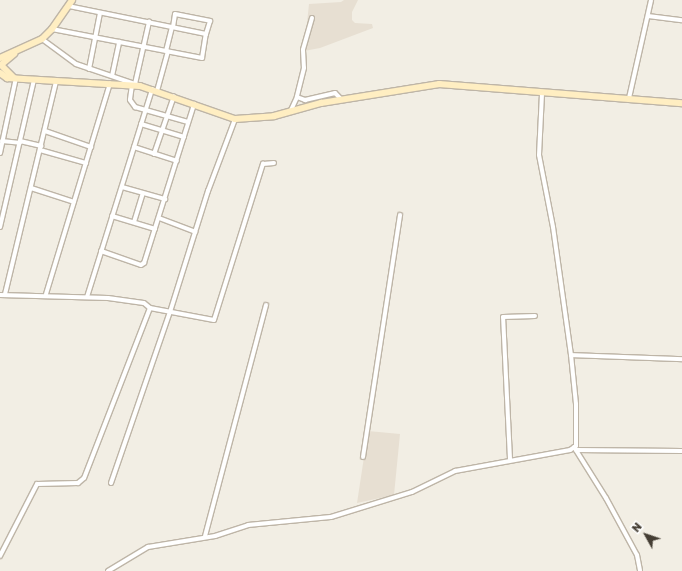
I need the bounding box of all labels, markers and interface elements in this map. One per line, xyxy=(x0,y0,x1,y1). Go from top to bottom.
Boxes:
north arrow xyxy=(626,515,666,555)
text: N xyxy=(629,520,644,534)

